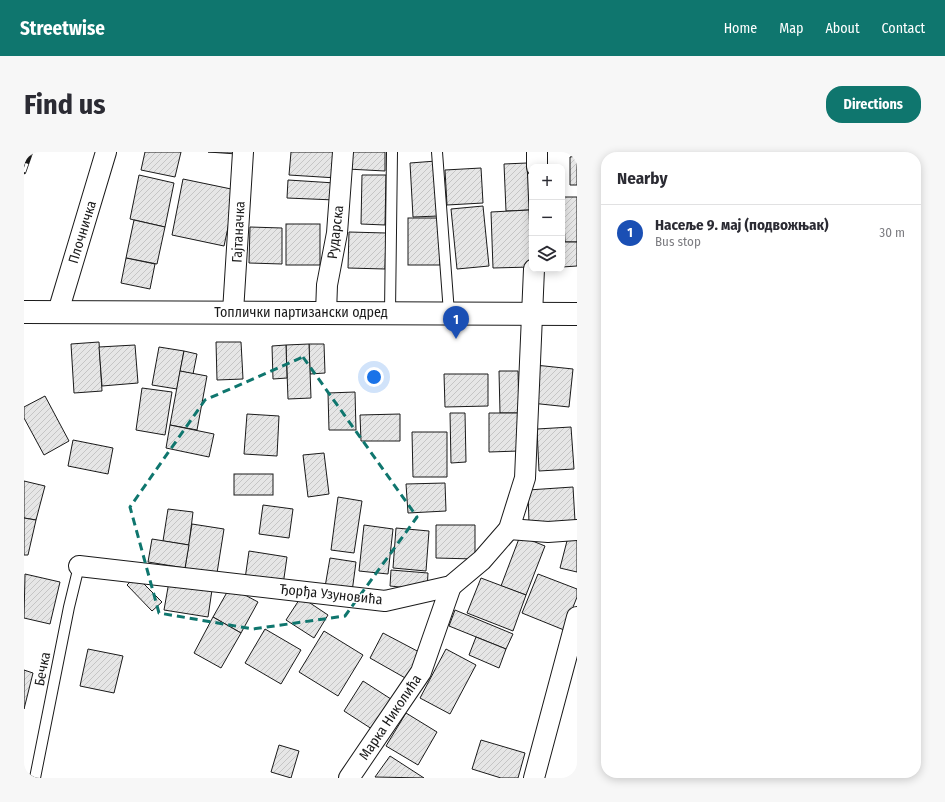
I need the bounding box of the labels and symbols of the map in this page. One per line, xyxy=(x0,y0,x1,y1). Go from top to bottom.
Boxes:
street label: Плочничка xyxy=(65,198,100,266)
street label: Гајтаначка xyxy=(228,201,249,263)
street label: Рударска xyxy=(324,204,347,260)
street label: Топлички партизански одред xyxy=(214,304,388,321)
pin: 1 xyxy=(443,306,469,339)
your location xyxy=(364,367,384,387)
street label: Ђорђа Узуновића xyxy=(278,581,384,608)
street label: Бечка xyxy=(31,650,54,688)
street label: Марка Николића xyxy=(356,671,425,763)

